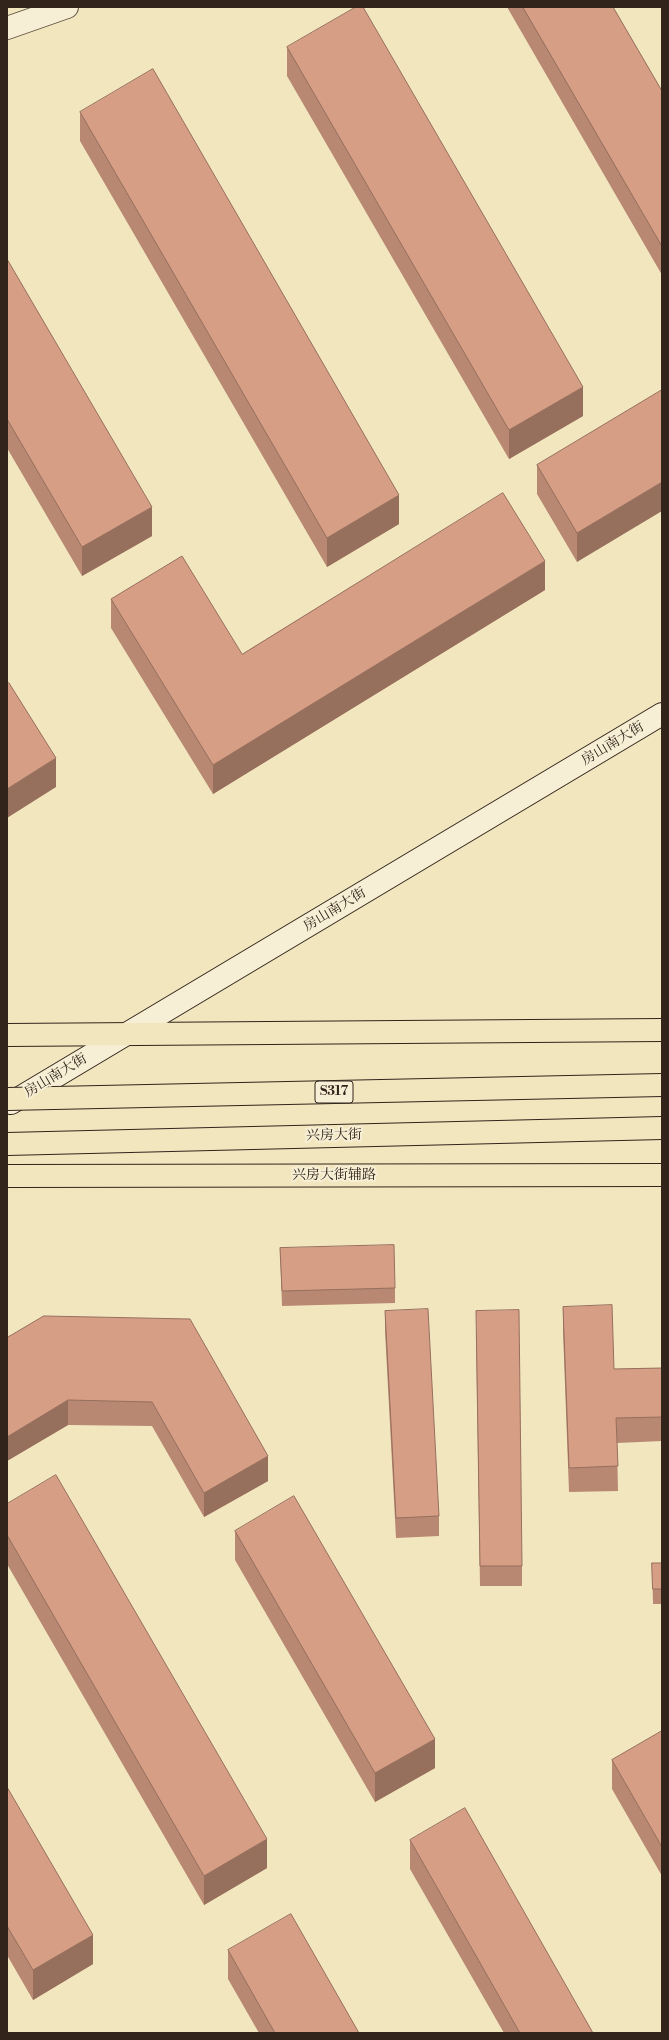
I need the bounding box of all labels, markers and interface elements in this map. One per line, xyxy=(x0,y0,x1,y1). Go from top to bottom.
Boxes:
street label: 房山南大街 xyxy=(579,719,647,769)
street label: 房山南大街 xyxy=(301,885,369,935)
street label: 房山南大街 xyxy=(22,1051,90,1101)
road number: S317 xyxy=(315,1081,353,1103)
street label: 兴房大街 xyxy=(306,1127,362,1145)
street label: 兴房大街辅路 xyxy=(292,1168,376,1184)

